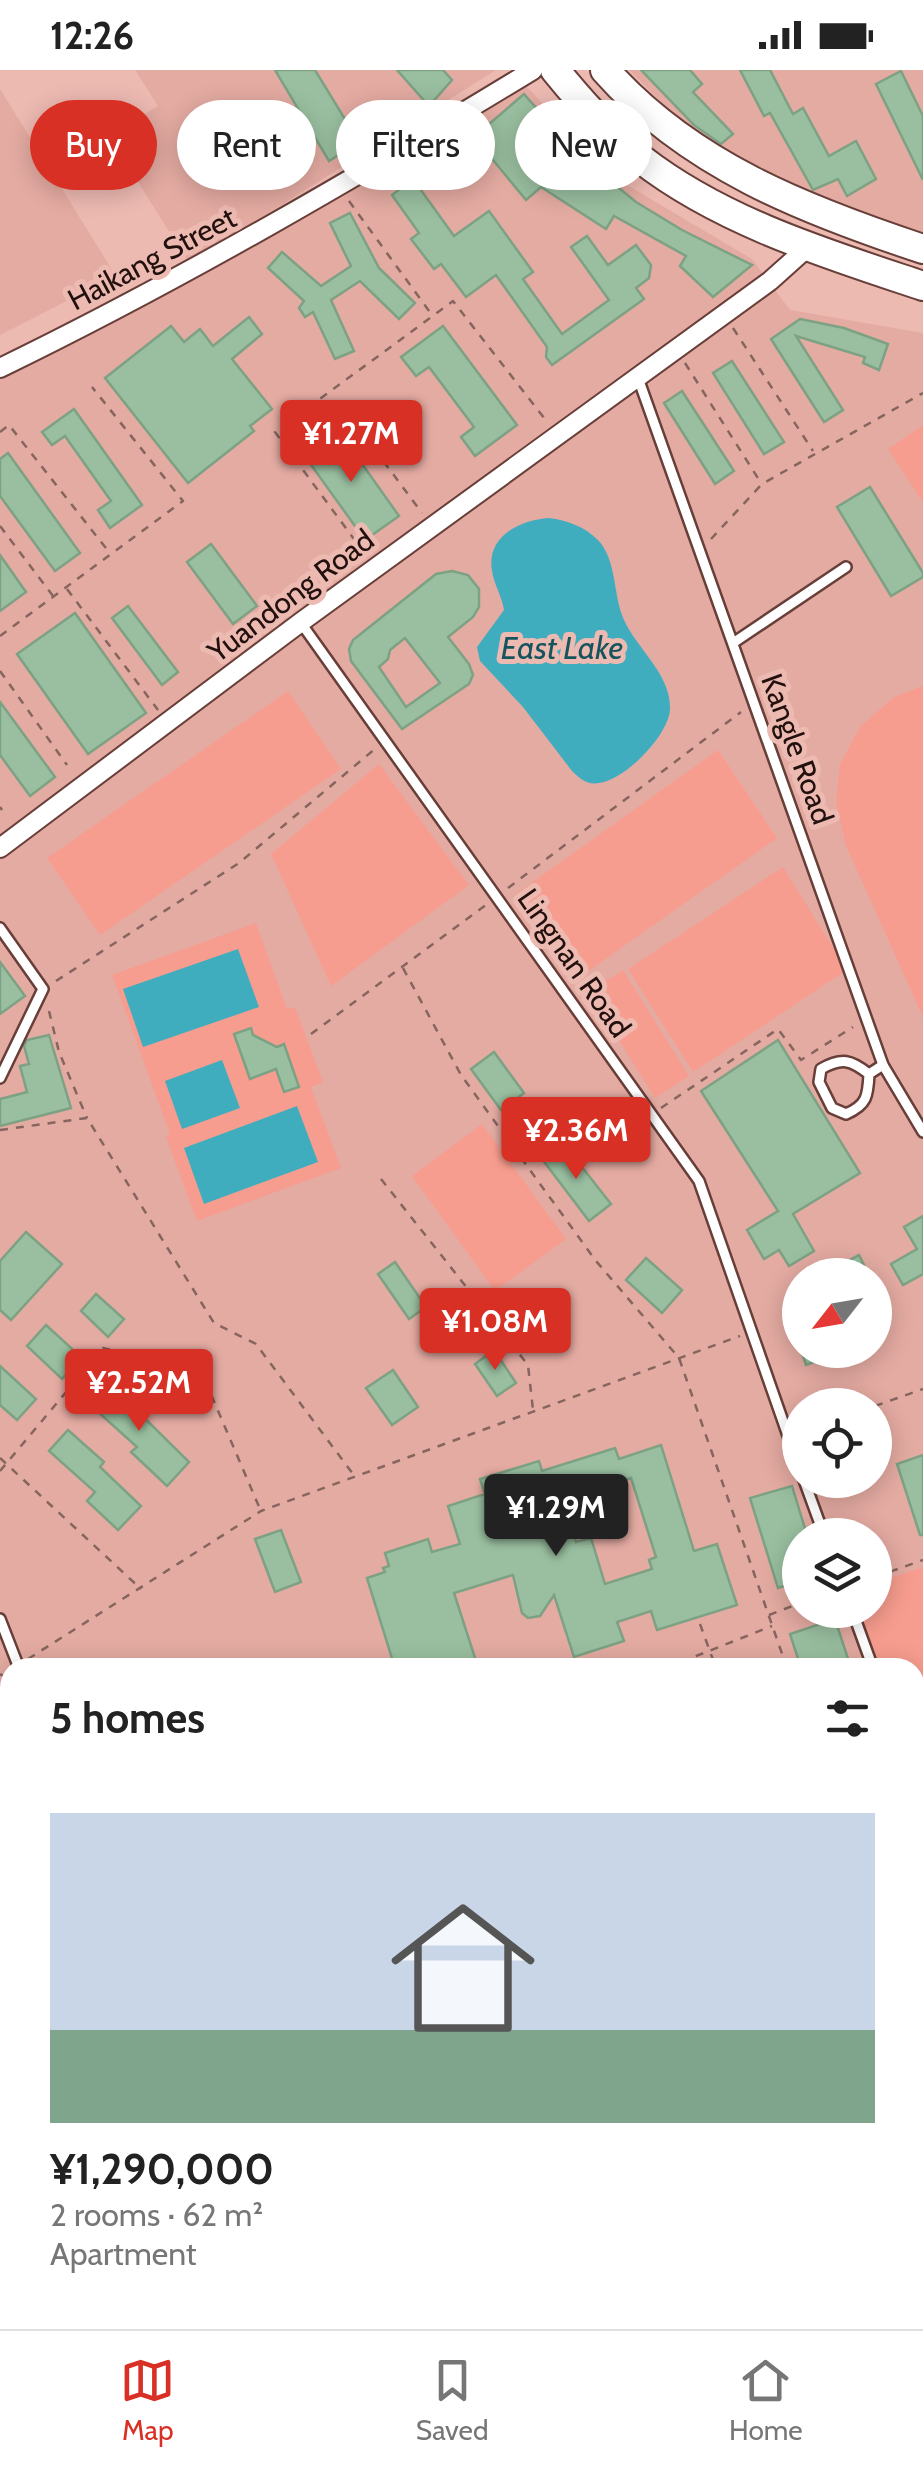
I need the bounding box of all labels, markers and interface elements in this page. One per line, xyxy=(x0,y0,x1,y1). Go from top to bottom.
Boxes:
text: 12:26 xyxy=(50,12,134,59)
chip: Buy xyxy=(30,100,157,190)
chip: Rent xyxy=(177,100,316,190)
chip: Filters xyxy=(336,100,495,190)
chip: New xyxy=(515,100,652,190)
street label: Haikang Street xyxy=(61,199,242,318)
pin: ¥1.27M xyxy=(270,400,432,485)
text: ¥1.27M xyxy=(302,413,400,452)
street label: Yuandong Road xyxy=(199,521,381,671)
water label: East Lake xyxy=(501,628,623,667)
street label: Kangle Road xyxy=(753,669,842,829)
street label: Lingnan Road xyxy=(510,881,639,1044)
pin: ¥2.36M xyxy=(495,1097,657,1182)
text: ¥2.36M xyxy=(523,1110,629,1149)
north arrow xyxy=(782,1258,892,1368)
map controls xyxy=(782,1258,892,1628)
pin: ¥1.08M xyxy=(414,1288,576,1373)
text: ¥1.08M xyxy=(442,1301,548,1340)
pin: ¥2.52M xyxy=(58,1349,220,1434)
text: ¥2.52M xyxy=(87,1362,191,1401)
button: locate xyxy=(782,1388,892,1498)
pin: ¥1.29M xyxy=(475,1474,637,1559)
text: ¥1.29M xyxy=(506,1487,606,1526)
button: layers xyxy=(782,1518,892,1628)
icon: filters xyxy=(820,1691,875,1746)
text: 5 homes xyxy=(50,1692,205,1744)
icon: home xyxy=(373,1878,553,2058)
text: ¥1,290,000 xyxy=(50,2143,274,2195)
text: 2 rooms · 62 m² xyxy=(50,2195,263,2234)
text: Apartment xyxy=(50,2234,197,2273)
tab: Map xyxy=(120,2353,175,2447)
tab: Saved xyxy=(416,2353,489,2447)
tab: Home xyxy=(729,2353,803,2447)

